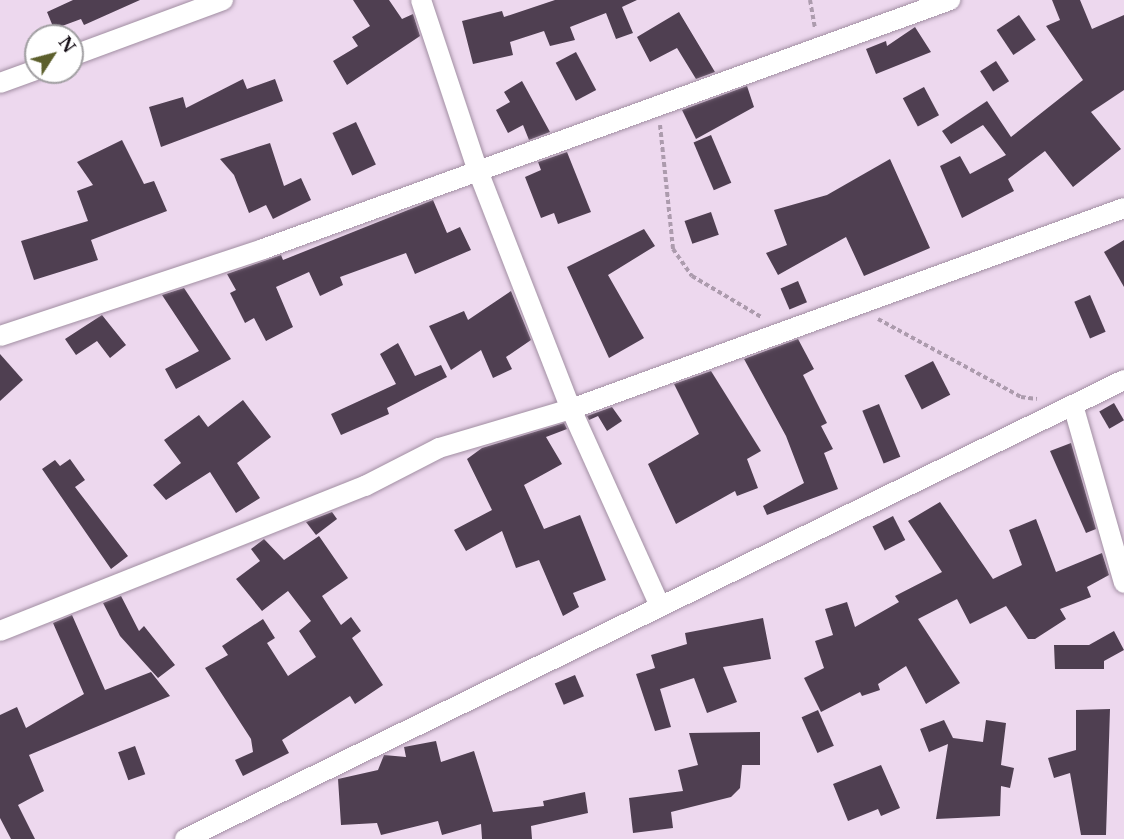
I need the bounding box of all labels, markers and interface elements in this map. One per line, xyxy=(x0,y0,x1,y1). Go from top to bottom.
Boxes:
north arrow xyxy=(24,24,84,84)
text: N xyxy=(54,33,79,57)

